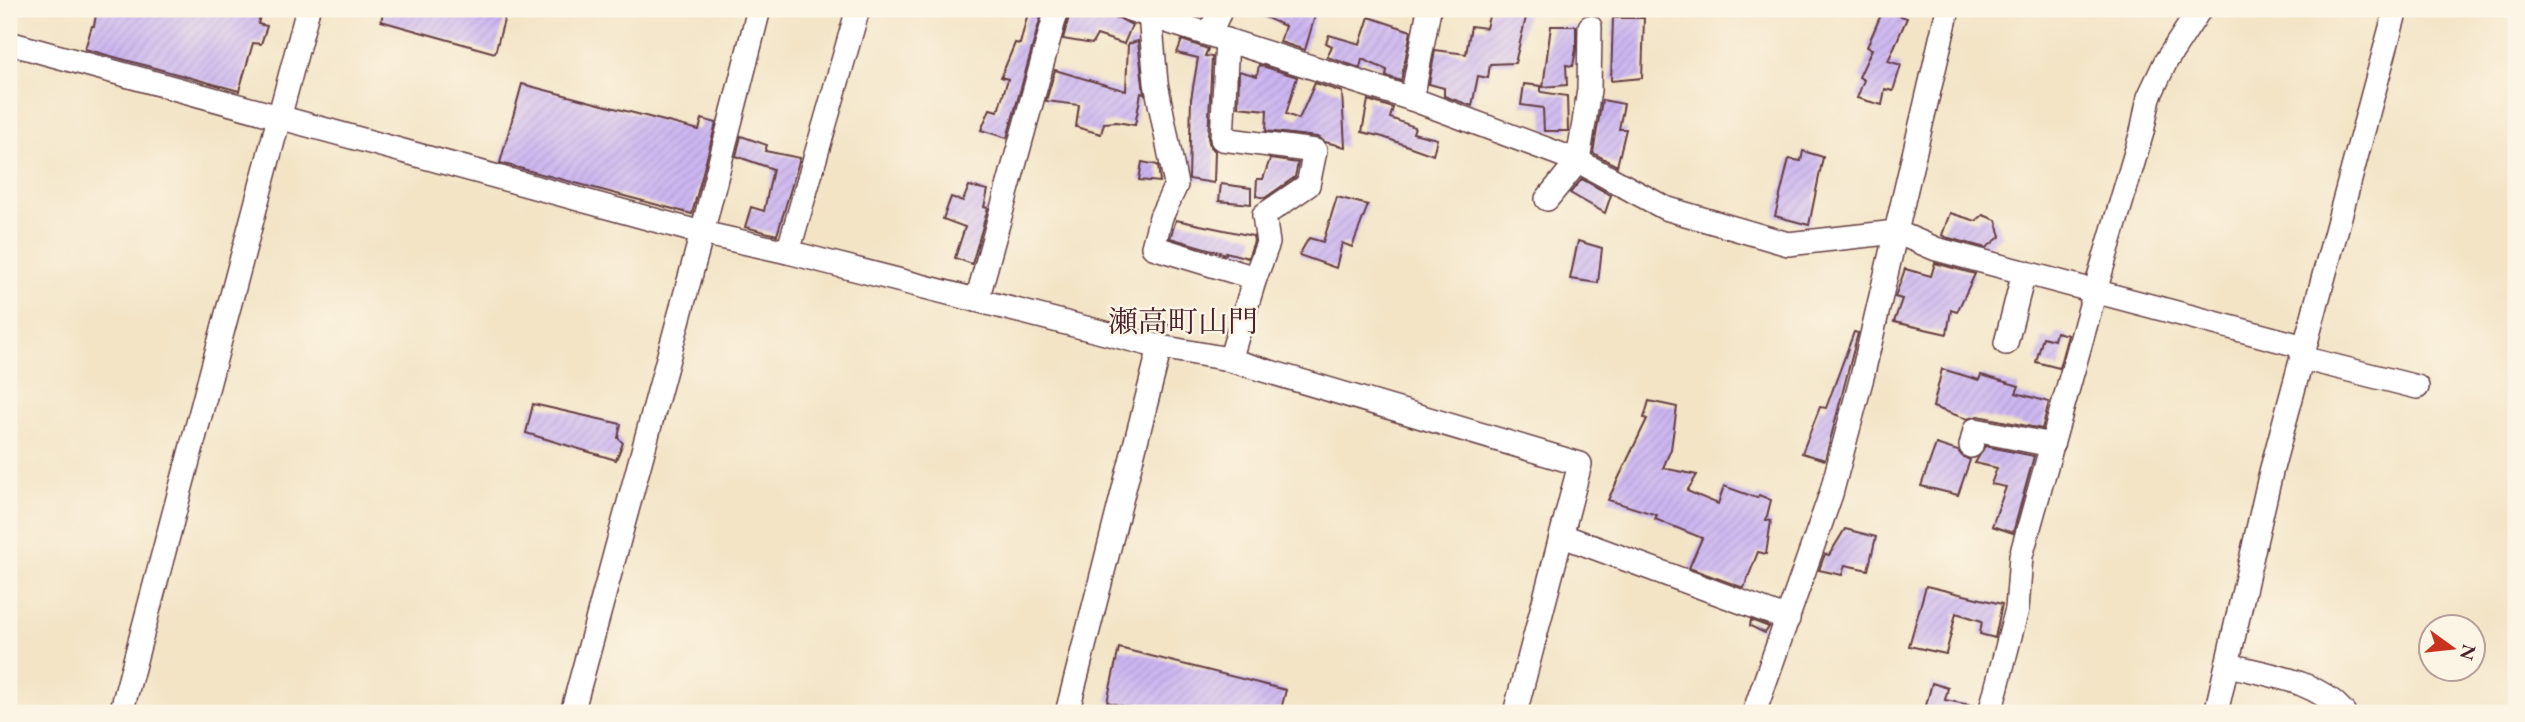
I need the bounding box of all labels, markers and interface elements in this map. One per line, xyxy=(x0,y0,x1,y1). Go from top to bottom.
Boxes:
district label: 瀬高町山門 xyxy=(1108,302,1258,341)
north arrow xyxy=(2416,614,2486,684)
text: N xyxy=(2454,642,2482,664)

